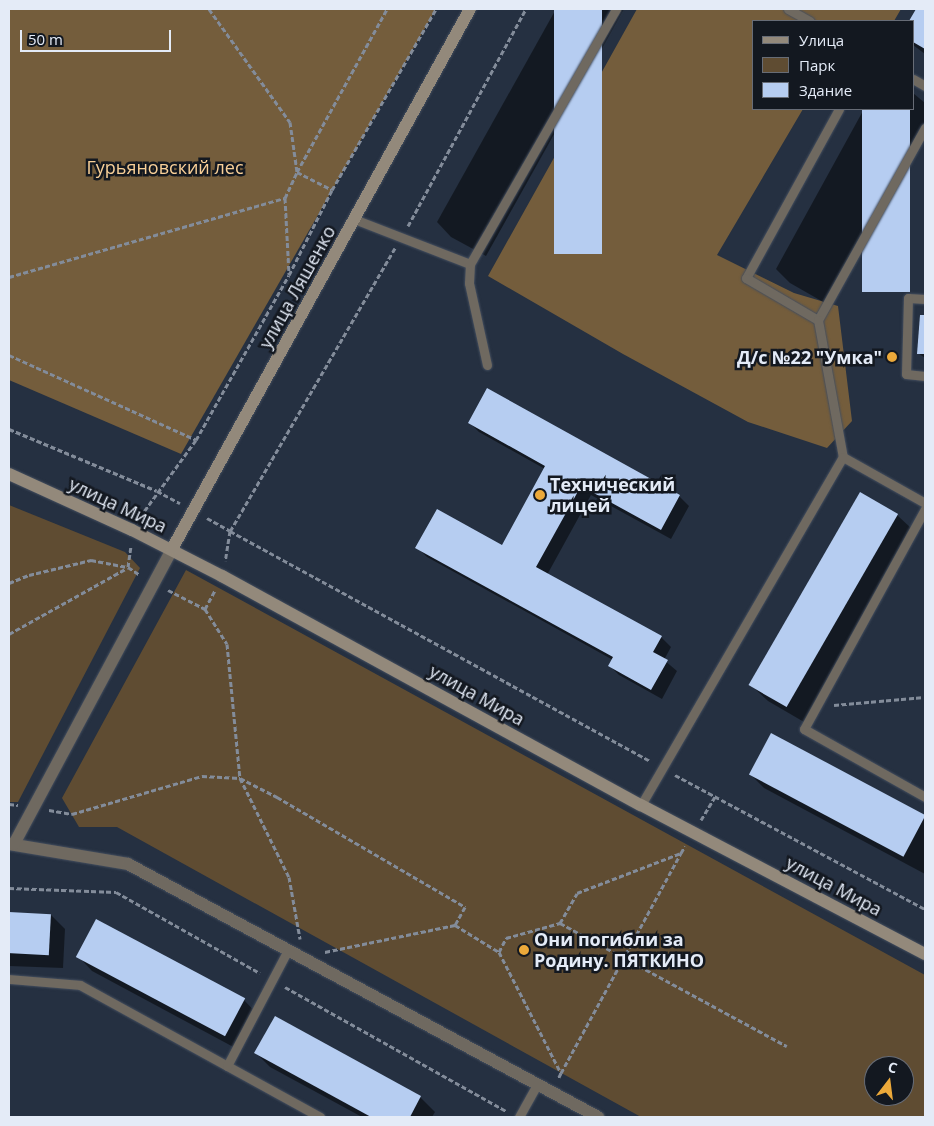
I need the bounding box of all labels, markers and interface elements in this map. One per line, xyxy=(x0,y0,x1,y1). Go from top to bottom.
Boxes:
scale bar xyxy=(22,20,174,52)
legend xyxy=(752,20,914,110)
text: 50 m xyxy=(28,29,63,49)
text: Улица xyxy=(799,30,844,50)
text: Парк xyxy=(799,55,835,75)
text: Здание xyxy=(799,80,852,100)
park label: Гурьяновский лес xyxy=(86,156,244,178)
street label: улица Ляшенко xyxy=(254,222,340,352)
place label: Д/с №22 "Умка" xyxy=(737,346,882,368)
marker: Д/с №22 "Умка" xyxy=(886,351,898,363)
street label: улица Мира xyxy=(66,473,170,537)
place label: Технический лицей xyxy=(550,474,675,516)
marker: Технический лицей xyxy=(534,489,546,501)
street label: улица Мира xyxy=(426,660,528,730)
street label: улица Мира xyxy=(782,852,886,920)
place label: Они погибли за Родину. ПЯТКИНО xyxy=(534,929,704,972)
marker: Они погибли за Родину. ПЯТКИНО xyxy=(518,944,530,956)
north arrow xyxy=(864,1056,914,1106)
text: С xyxy=(886,1057,900,1077)

